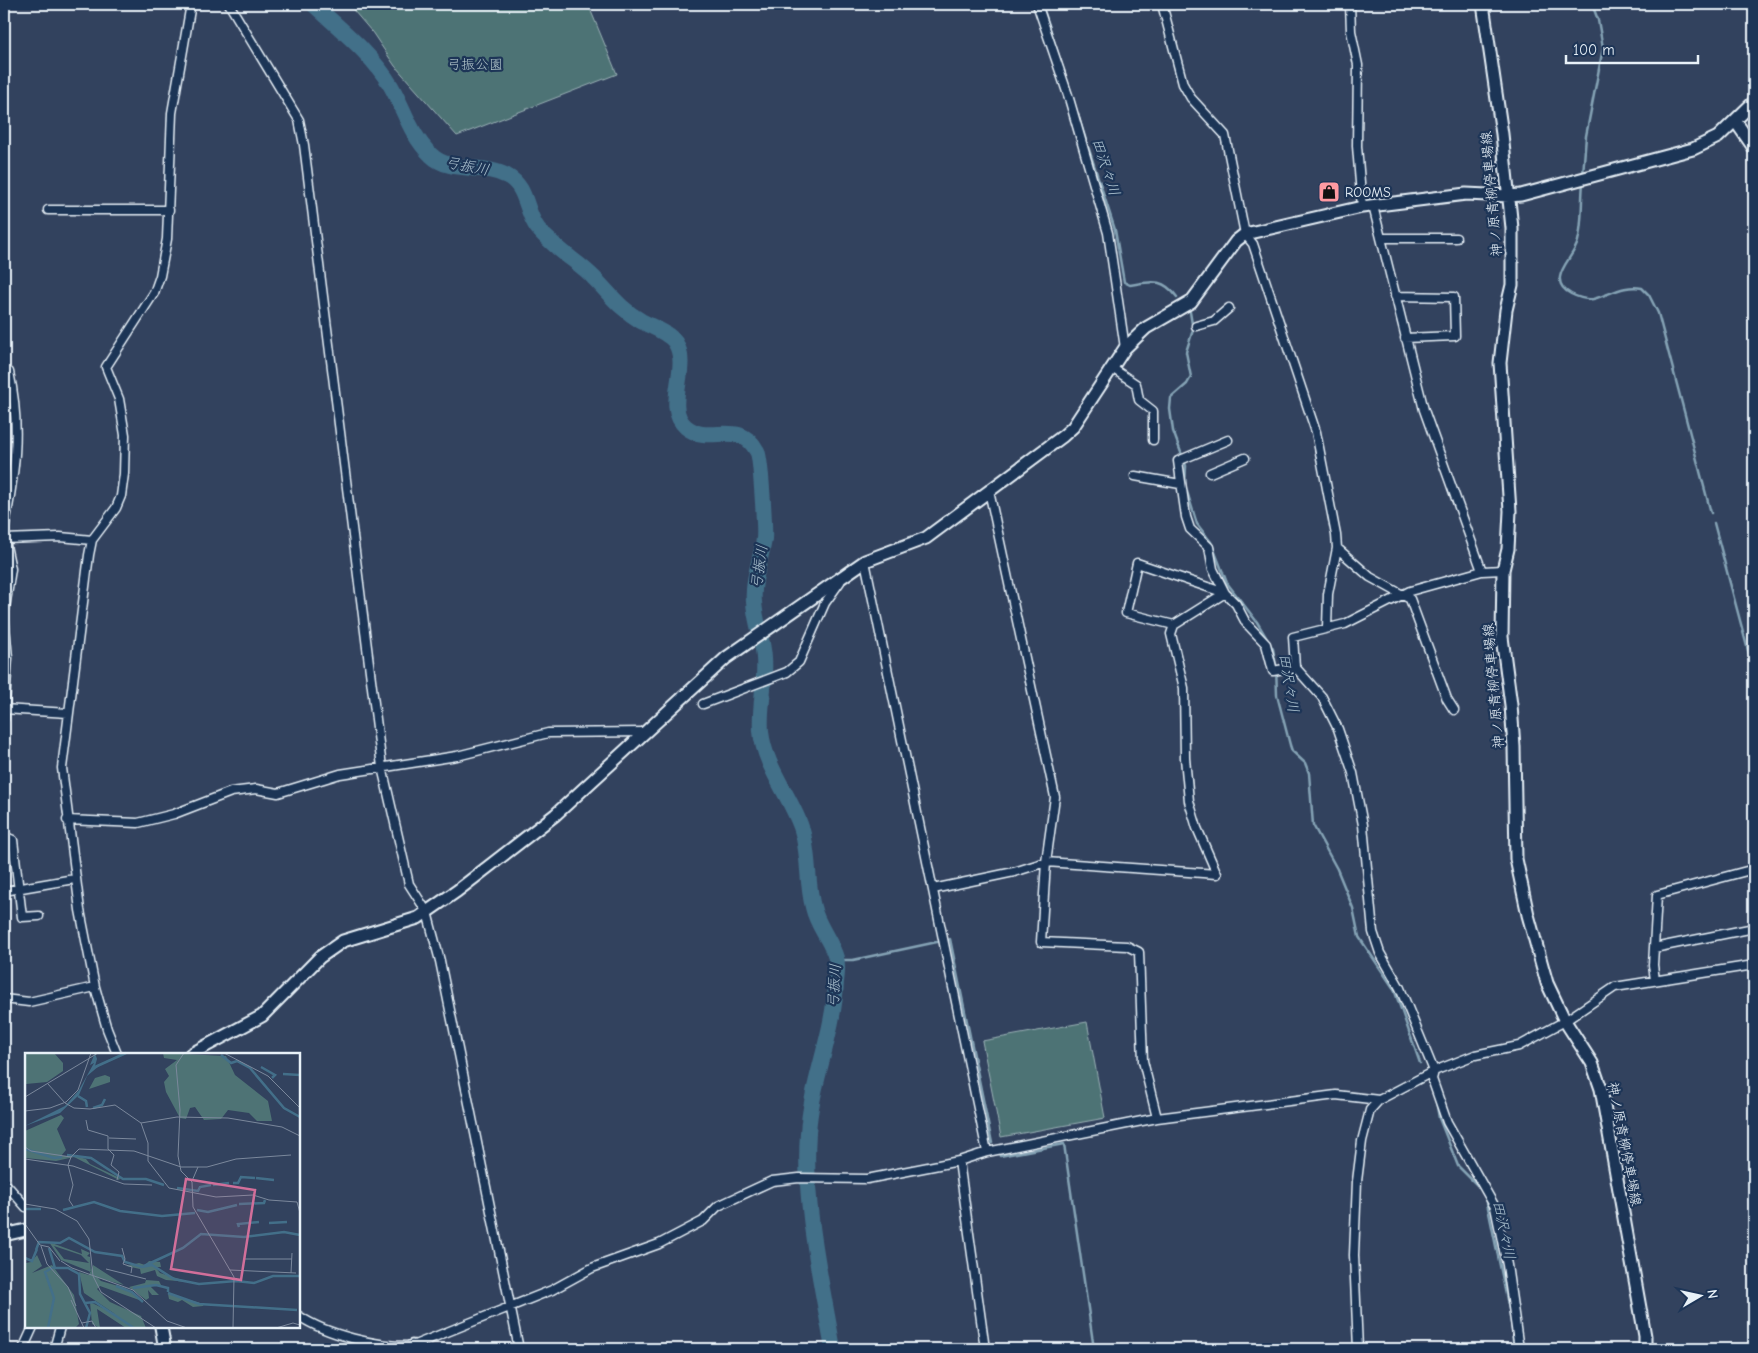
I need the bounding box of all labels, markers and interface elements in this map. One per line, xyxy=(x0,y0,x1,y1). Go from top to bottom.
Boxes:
scale bar xyxy=(1566,32,1698,64)
text: 100 m xyxy=(1573,41,1615,59)
park label: 弓振公園 xyxy=(447,56,503,73)
street label: 神ノ原青柳停車場線 xyxy=(1478,130,1505,257)
water label: 田沢々川 xyxy=(1088,136,1124,198)
water label: 弓振川 xyxy=(443,153,491,179)
shop icon: ROOMS xyxy=(1317,180,1341,204)
place label: ROOMS xyxy=(1345,184,1391,201)
water label: 弓振川 xyxy=(747,543,771,591)
street label: 神ノ原青柳停車場線 xyxy=(1480,622,1507,749)
water label: 田沢々川 xyxy=(1275,652,1303,714)
water label: 弓振川 xyxy=(824,963,844,1009)
inset map xyxy=(25,1053,300,1328)
street label: 神ノ原青柳停車場線 xyxy=(1604,1081,1645,1208)
water label: 田沢々川 xyxy=(1489,1199,1519,1261)
north arrow xyxy=(1676,1270,1726,1320)
text: N xyxy=(1703,1288,1721,1300)

